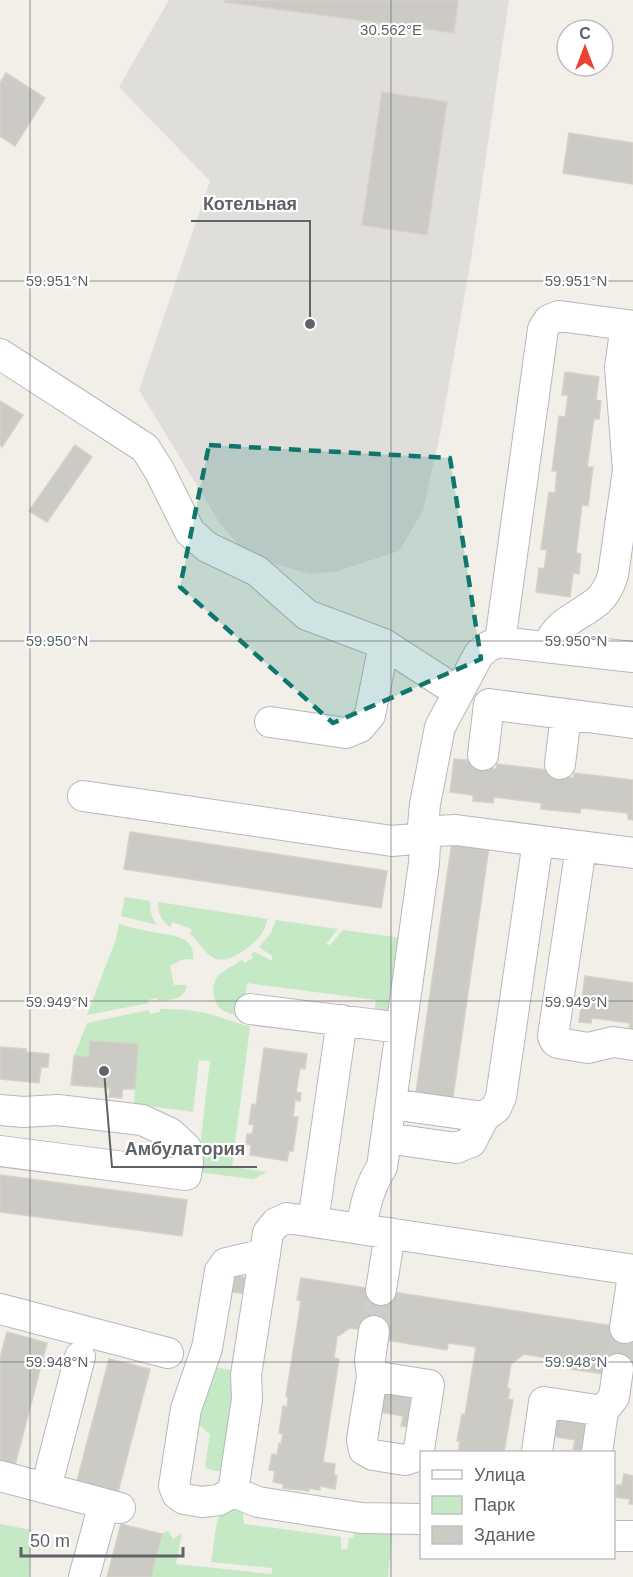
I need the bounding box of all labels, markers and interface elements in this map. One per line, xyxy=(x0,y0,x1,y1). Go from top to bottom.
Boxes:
north arrow xyxy=(555,18,615,78)
text: 30.562°E xyxy=(360,21,422,38)
text: С xyxy=(579,25,591,42)
callout: Котельная xyxy=(191,185,310,221)
text: Котельная xyxy=(203,194,297,214)
text: 59.951°N xyxy=(26,272,88,289)
text: 59.951°N xyxy=(545,272,607,289)
text: 59.950°N xyxy=(26,632,88,649)
text: 59.950°N xyxy=(545,632,607,649)
text: 59.949°N xyxy=(26,993,88,1010)
text: 59.949°N xyxy=(545,993,607,1010)
callout: Амбулатория xyxy=(112,1131,257,1167)
text: Амбулатория xyxy=(125,1139,245,1159)
text: 59.948°N xyxy=(26,1353,88,1370)
text: 59.948°N xyxy=(545,1353,607,1370)
legend xyxy=(420,1451,615,1559)
text: Улица xyxy=(474,1465,526,1485)
text: Парк xyxy=(474,1495,515,1515)
scale bar xyxy=(21,1520,183,1558)
text: Здание xyxy=(474,1525,535,1545)
text: 50 m xyxy=(30,1531,70,1551)

